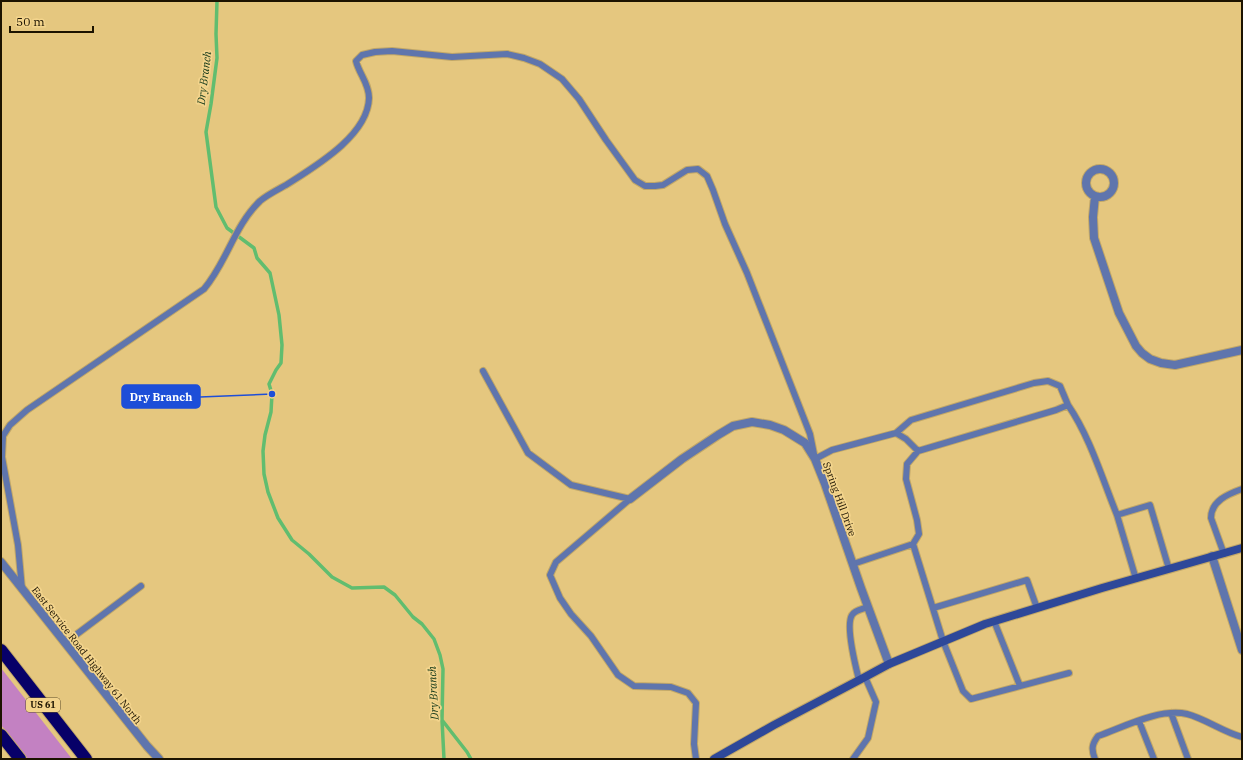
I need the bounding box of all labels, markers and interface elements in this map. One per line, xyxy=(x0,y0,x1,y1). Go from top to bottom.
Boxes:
scale bar xyxy=(10,8,93,34)
text: 50 m xyxy=(16,14,45,29)
water label: Dry Branch xyxy=(194,50,214,107)
callout: Dry Branch xyxy=(122,385,200,408)
text: Dry Branch xyxy=(130,390,192,404)
street label: Spring Hill Drive xyxy=(820,460,859,538)
street label: East Service Road Highway 61 North xyxy=(29,584,144,727)
water label: Dry Branch xyxy=(425,666,441,721)
road number: US 61 xyxy=(26,698,60,712)

